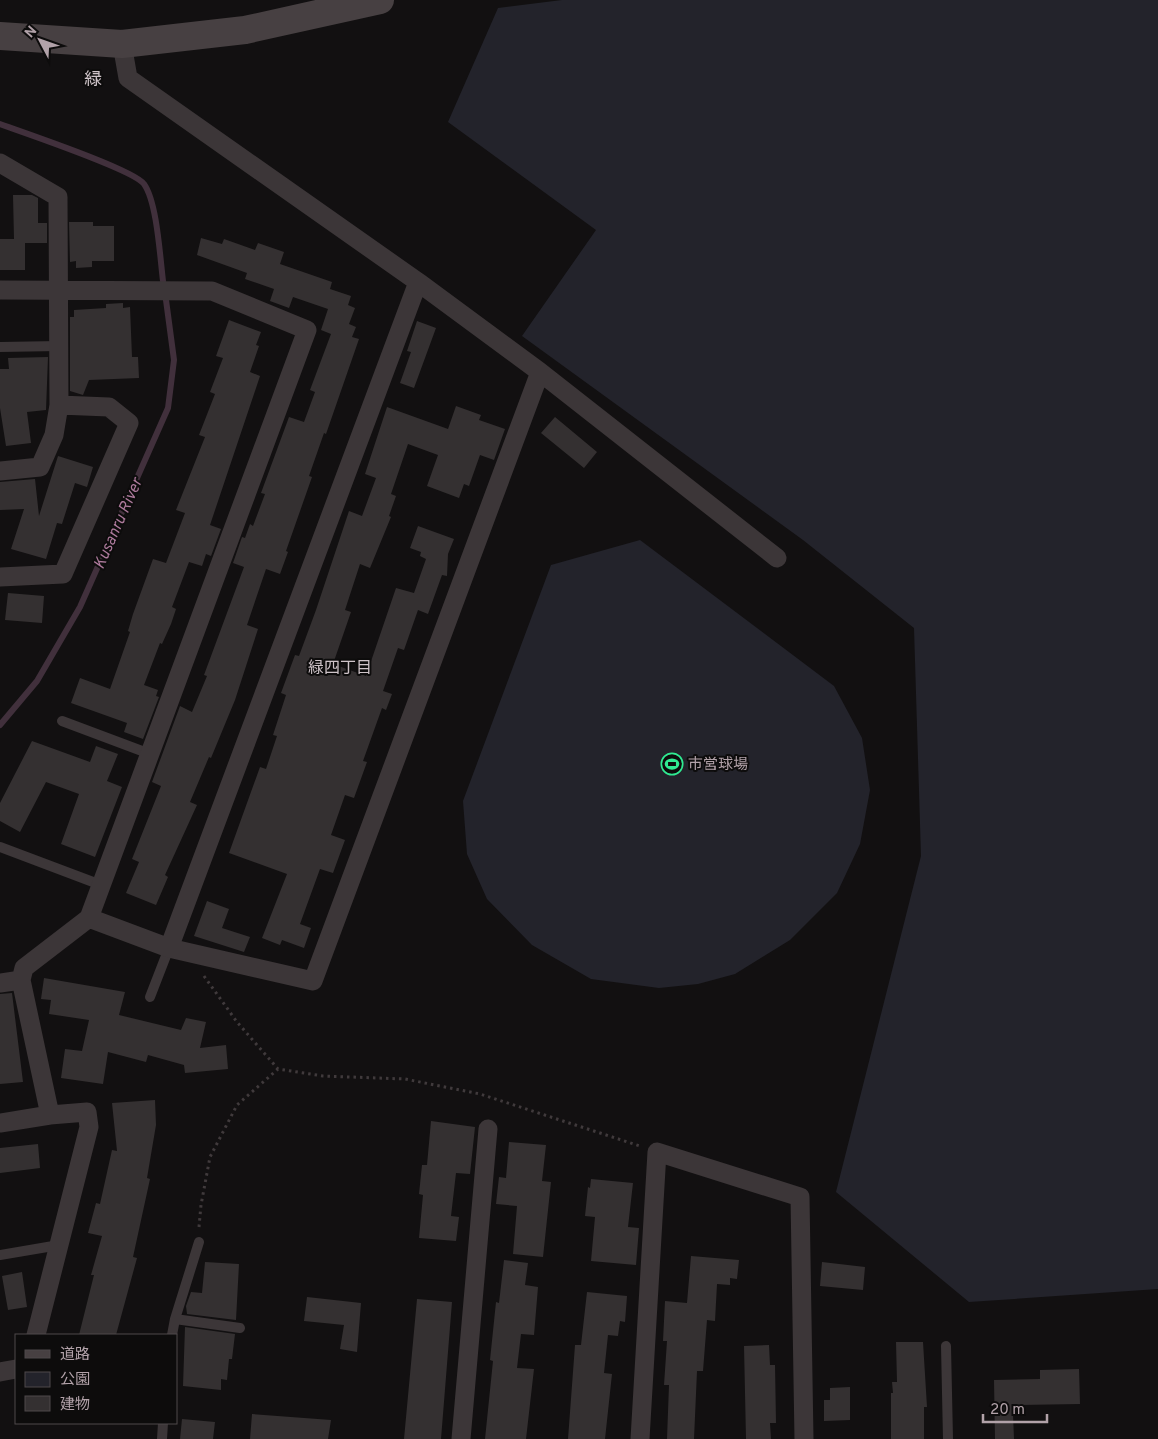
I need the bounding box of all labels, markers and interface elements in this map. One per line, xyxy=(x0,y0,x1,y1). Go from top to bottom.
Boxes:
north arrow xyxy=(15,15,65,65)
text: N xyxy=(22,23,41,42)
district label: 緑 xyxy=(84,69,102,92)
water label: Kusanru River xyxy=(90,474,149,572)
district label: 緑四丁目 xyxy=(308,659,372,679)
sports icon: 市営球場 xyxy=(660,752,684,776)
place label: 市営球場 xyxy=(688,756,748,775)
legend xyxy=(15,1334,178,1424)
text: 道路 xyxy=(60,1346,90,1365)
text: 公園 xyxy=(60,1371,90,1390)
scale bar xyxy=(983,1392,1047,1424)
text: 建物 xyxy=(60,1396,90,1415)
text: 20 m xyxy=(990,1401,1025,1420)

